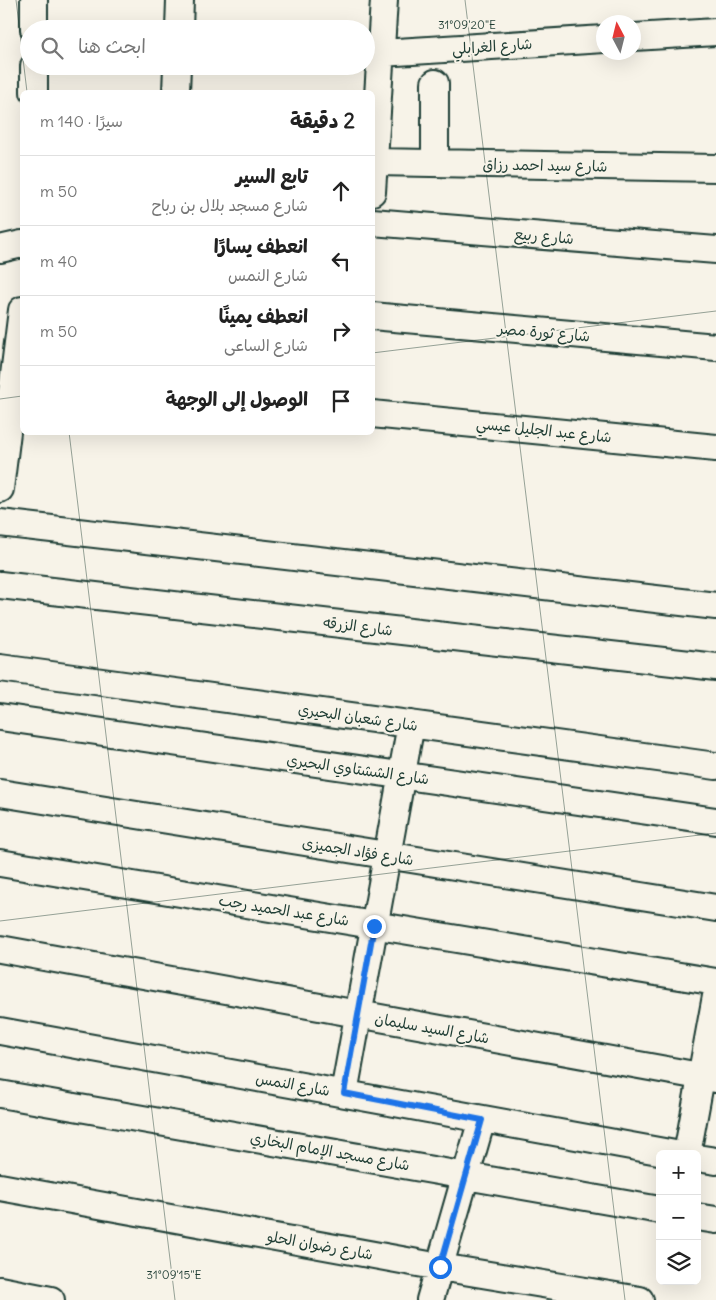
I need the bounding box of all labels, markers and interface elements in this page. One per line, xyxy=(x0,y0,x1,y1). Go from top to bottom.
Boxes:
north arrow xyxy=(596,15,641,60)
text: 31°09'20"E xyxy=(438,17,496,32)
search box xyxy=(20,20,375,75)
icon: search xyxy=(38,34,66,62)
text: ابحث هنا xyxy=(78,34,146,58)
street label: شارع الغرابلي xyxy=(451,34,533,62)
text: 2 دقيقة xyxy=(290,107,355,134)
text: سيرًا · 140 m xyxy=(40,111,123,131)
street label: شارع سيد احمد رزاق xyxy=(482,154,608,177)
text: تابع السير xyxy=(236,164,308,188)
icon: ahead xyxy=(327,177,355,205)
text: 50 m xyxy=(40,181,78,201)
text: شارع مسجد بلال بن رباح xyxy=(152,195,308,215)
street label: شارع ربيع xyxy=(513,224,575,250)
text: انعطف يسارًا xyxy=(214,234,308,258)
icon: left xyxy=(327,247,355,275)
text: 40 m xyxy=(40,251,78,271)
text: شارع النمس xyxy=(228,265,308,285)
text: انعطف يمينًا xyxy=(219,304,308,328)
icon: right xyxy=(327,317,355,345)
street label: شارع ثورة مصر xyxy=(495,318,591,346)
text: 50 m xyxy=(40,321,78,341)
text: شارع الساعى xyxy=(224,335,308,355)
text: الوصول إلى الوجهة xyxy=(165,387,308,411)
icon: arrive xyxy=(327,387,355,415)
street label: شارع عبد الجليل عيسي xyxy=(475,413,613,451)
street label: شارع الزرقه xyxy=(322,612,394,641)
street label: شارع شعبان البحيري xyxy=(297,699,419,737)
street label: شارع الششتاوي البحيري xyxy=(285,750,430,790)
street label: شارع فؤاد الجميزى xyxy=(301,833,415,870)
street label: شارع عبد الحميد رجب xyxy=(217,890,351,931)
route end xyxy=(363,915,386,938)
street label: شارع السيد سليمان xyxy=(373,1009,491,1048)
street label: شارع النمس xyxy=(254,1068,332,1101)
street label: شارع مسجد الإمام البخاري xyxy=(248,1128,411,1176)
map controls xyxy=(656,1150,701,1285)
button: + xyxy=(656,1150,701,1195)
button: − xyxy=(656,1195,701,1240)
street label: شارع رضوان الحلو xyxy=(264,1226,375,1265)
button: layers xyxy=(656,1240,701,1285)
route start xyxy=(429,1256,452,1279)
text: 31°09'15"E xyxy=(146,1267,202,1282)

